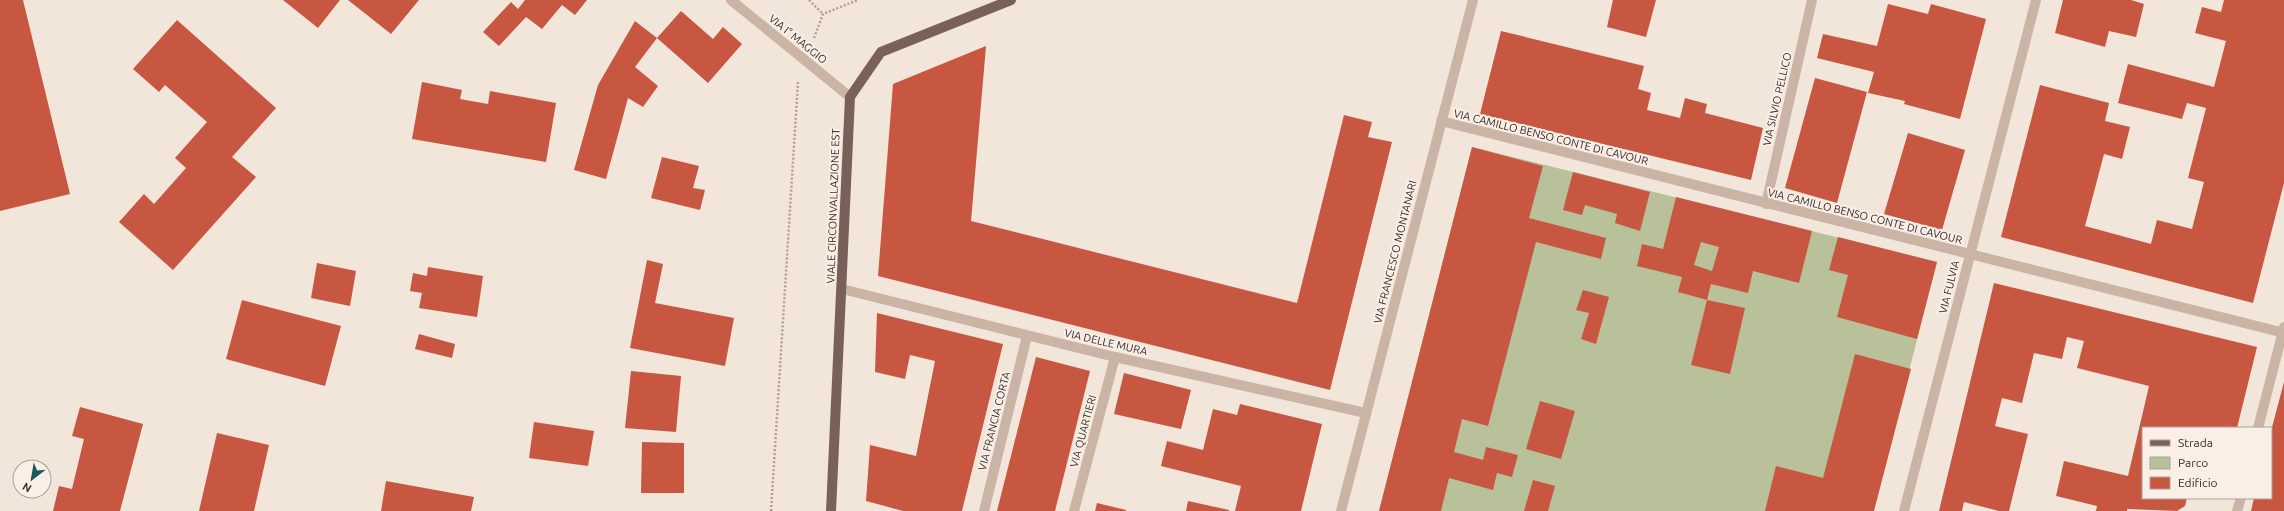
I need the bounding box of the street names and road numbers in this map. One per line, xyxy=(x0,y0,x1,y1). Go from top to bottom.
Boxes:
street label: VIA I° MAGGIO xyxy=(767,12,829,66)
street label: VIA SILVIO PELLICO xyxy=(1760,51,1794,147)
street label: VIA CAMILLO BENSO CONTE DI CAVOUR xyxy=(1453,107,1650,167)
street label: VIALE CIRCONVALLAZIONE EST xyxy=(824,128,842,284)
street label: VIA FRANCESCO MONTANARI xyxy=(1371,179,1419,325)
street label: VIA CAMILLO BENSO CONTE DI CAVOUR xyxy=(1767,186,1964,246)
street label: VIA FULVIA xyxy=(1937,258,1962,315)
street label: VIA DELLE MURA xyxy=(1063,327,1149,358)
street label: VIA FRANCIA CORTA xyxy=(976,370,1012,472)
street label: VIA QUARTIERI xyxy=(1068,394,1098,468)

